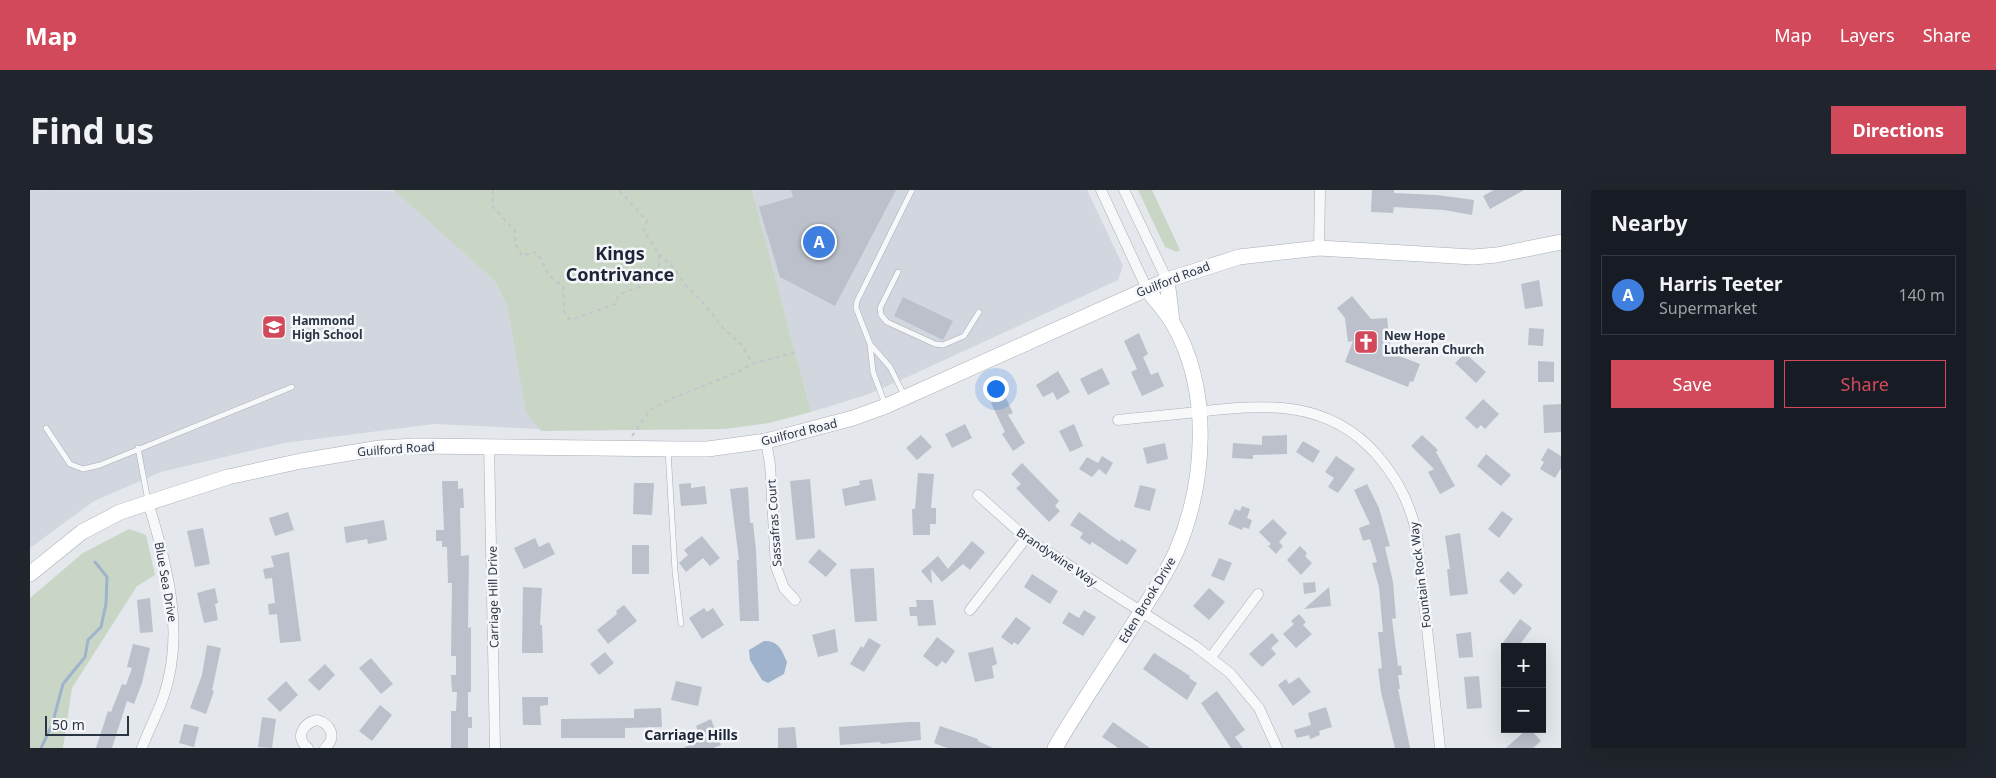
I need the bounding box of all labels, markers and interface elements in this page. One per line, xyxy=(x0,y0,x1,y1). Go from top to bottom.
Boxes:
text: Map xyxy=(25,19,77,52)
text: Map xyxy=(1774,23,1812,47)
text: Layers xyxy=(1840,23,1895,47)
text: Share xyxy=(1923,23,1971,47)
button: Directions xyxy=(1831,106,1966,154)
text: Find us xyxy=(30,107,154,154)
text: Nearby xyxy=(1611,209,1687,237)
pin: A xyxy=(803,223,835,261)
district label: Kings Contrivance xyxy=(566,241,674,286)
street label: Guilford Road xyxy=(1134,257,1212,301)
text: Harris Teeter xyxy=(1659,271,1782,297)
text: A xyxy=(1622,284,1634,306)
text: 140 m xyxy=(1898,284,1945,306)
text: Supermarket xyxy=(1659,297,1757,319)
place label: Hammond High School xyxy=(292,312,362,343)
school or university icon: Hammond High School xyxy=(261,314,287,340)
place label: New Hope Lutheran Church xyxy=(1384,327,1484,358)
church icon: New Hope Lutheran Church xyxy=(1353,329,1379,355)
button: Save xyxy=(1611,360,1774,408)
button: Share xyxy=(1784,360,1946,408)
your location xyxy=(983,376,1009,402)
street label: Guilford Road xyxy=(759,414,839,450)
street label: Guilford Road xyxy=(357,438,435,460)
street label: Sassafras Court xyxy=(762,478,786,567)
street label: Fountain Rock Way xyxy=(1405,520,1435,629)
street label: Brandywine Way xyxy=(1013,524,1101,591)
street label: Blue Sea Drive xyxy=(151,541,181,624)
street label: Carriage Hill Drive xyxy=(484,545,502,648)
street label: Eden Brook Drive xyxy=(1115,554,1180,646)
map controls xyxy=(1501,643,1546,733)
button: + xyxy=(1501,643,1546,688)
button: − xyxy=(1501,688,1546,733)
scale bar xyxy=(45,713,129,736)
text: 50 m xyxy=(52,715,85,734)
district label: Carriage Hills xyxy=(644,725,738,744)

